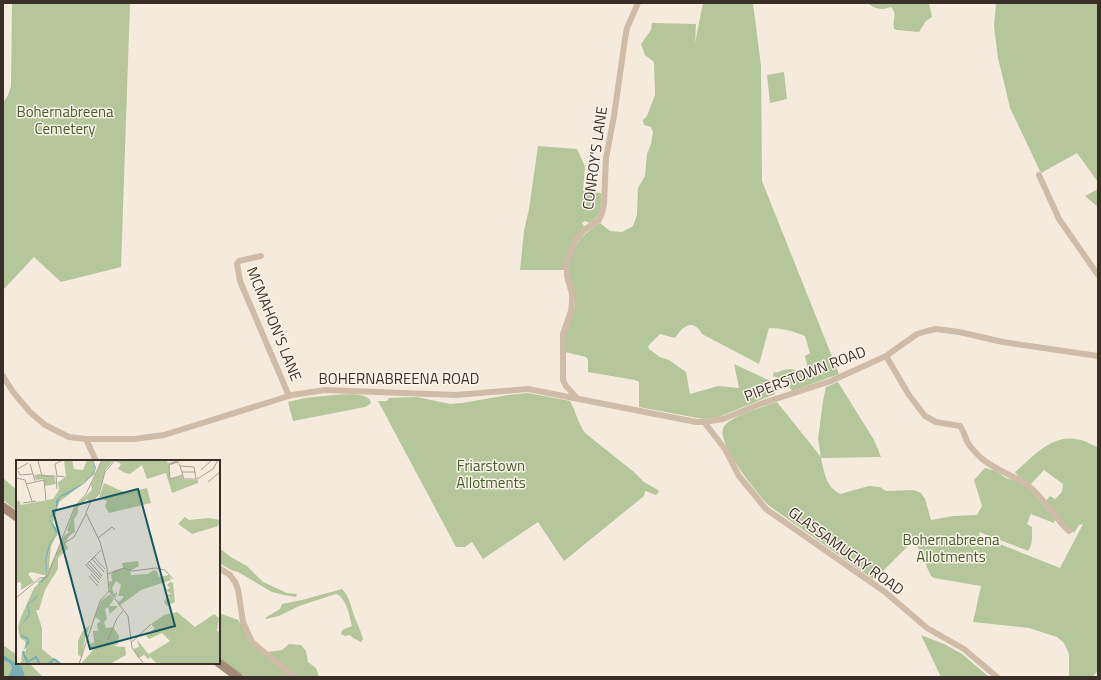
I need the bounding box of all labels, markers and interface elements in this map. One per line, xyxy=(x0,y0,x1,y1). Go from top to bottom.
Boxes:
park label: Bohernabreena Cemetery xyxy=(16,100,114,140)
street label: CONROY'S LANE xyxy=(576,105,613,211)
street label: MCMAHON'S LANE xyxy=(241,263,308,384)
street label: PIPERSTOWN ROAD xyxy=(741,340,869,407)
street label: BOHERNABREENA ROAD xyxy=(319,367,479,390)
park label: Friarstown Allotments xyxy=(456,454,526,494)
inset map xyxy=(16,460,220,664)
street label: GLASSAMUCKY ROAD xyxy=(784,501,909,601)
park label: Bohernabreena Allotments xyxy=(902,528,1000,568)

